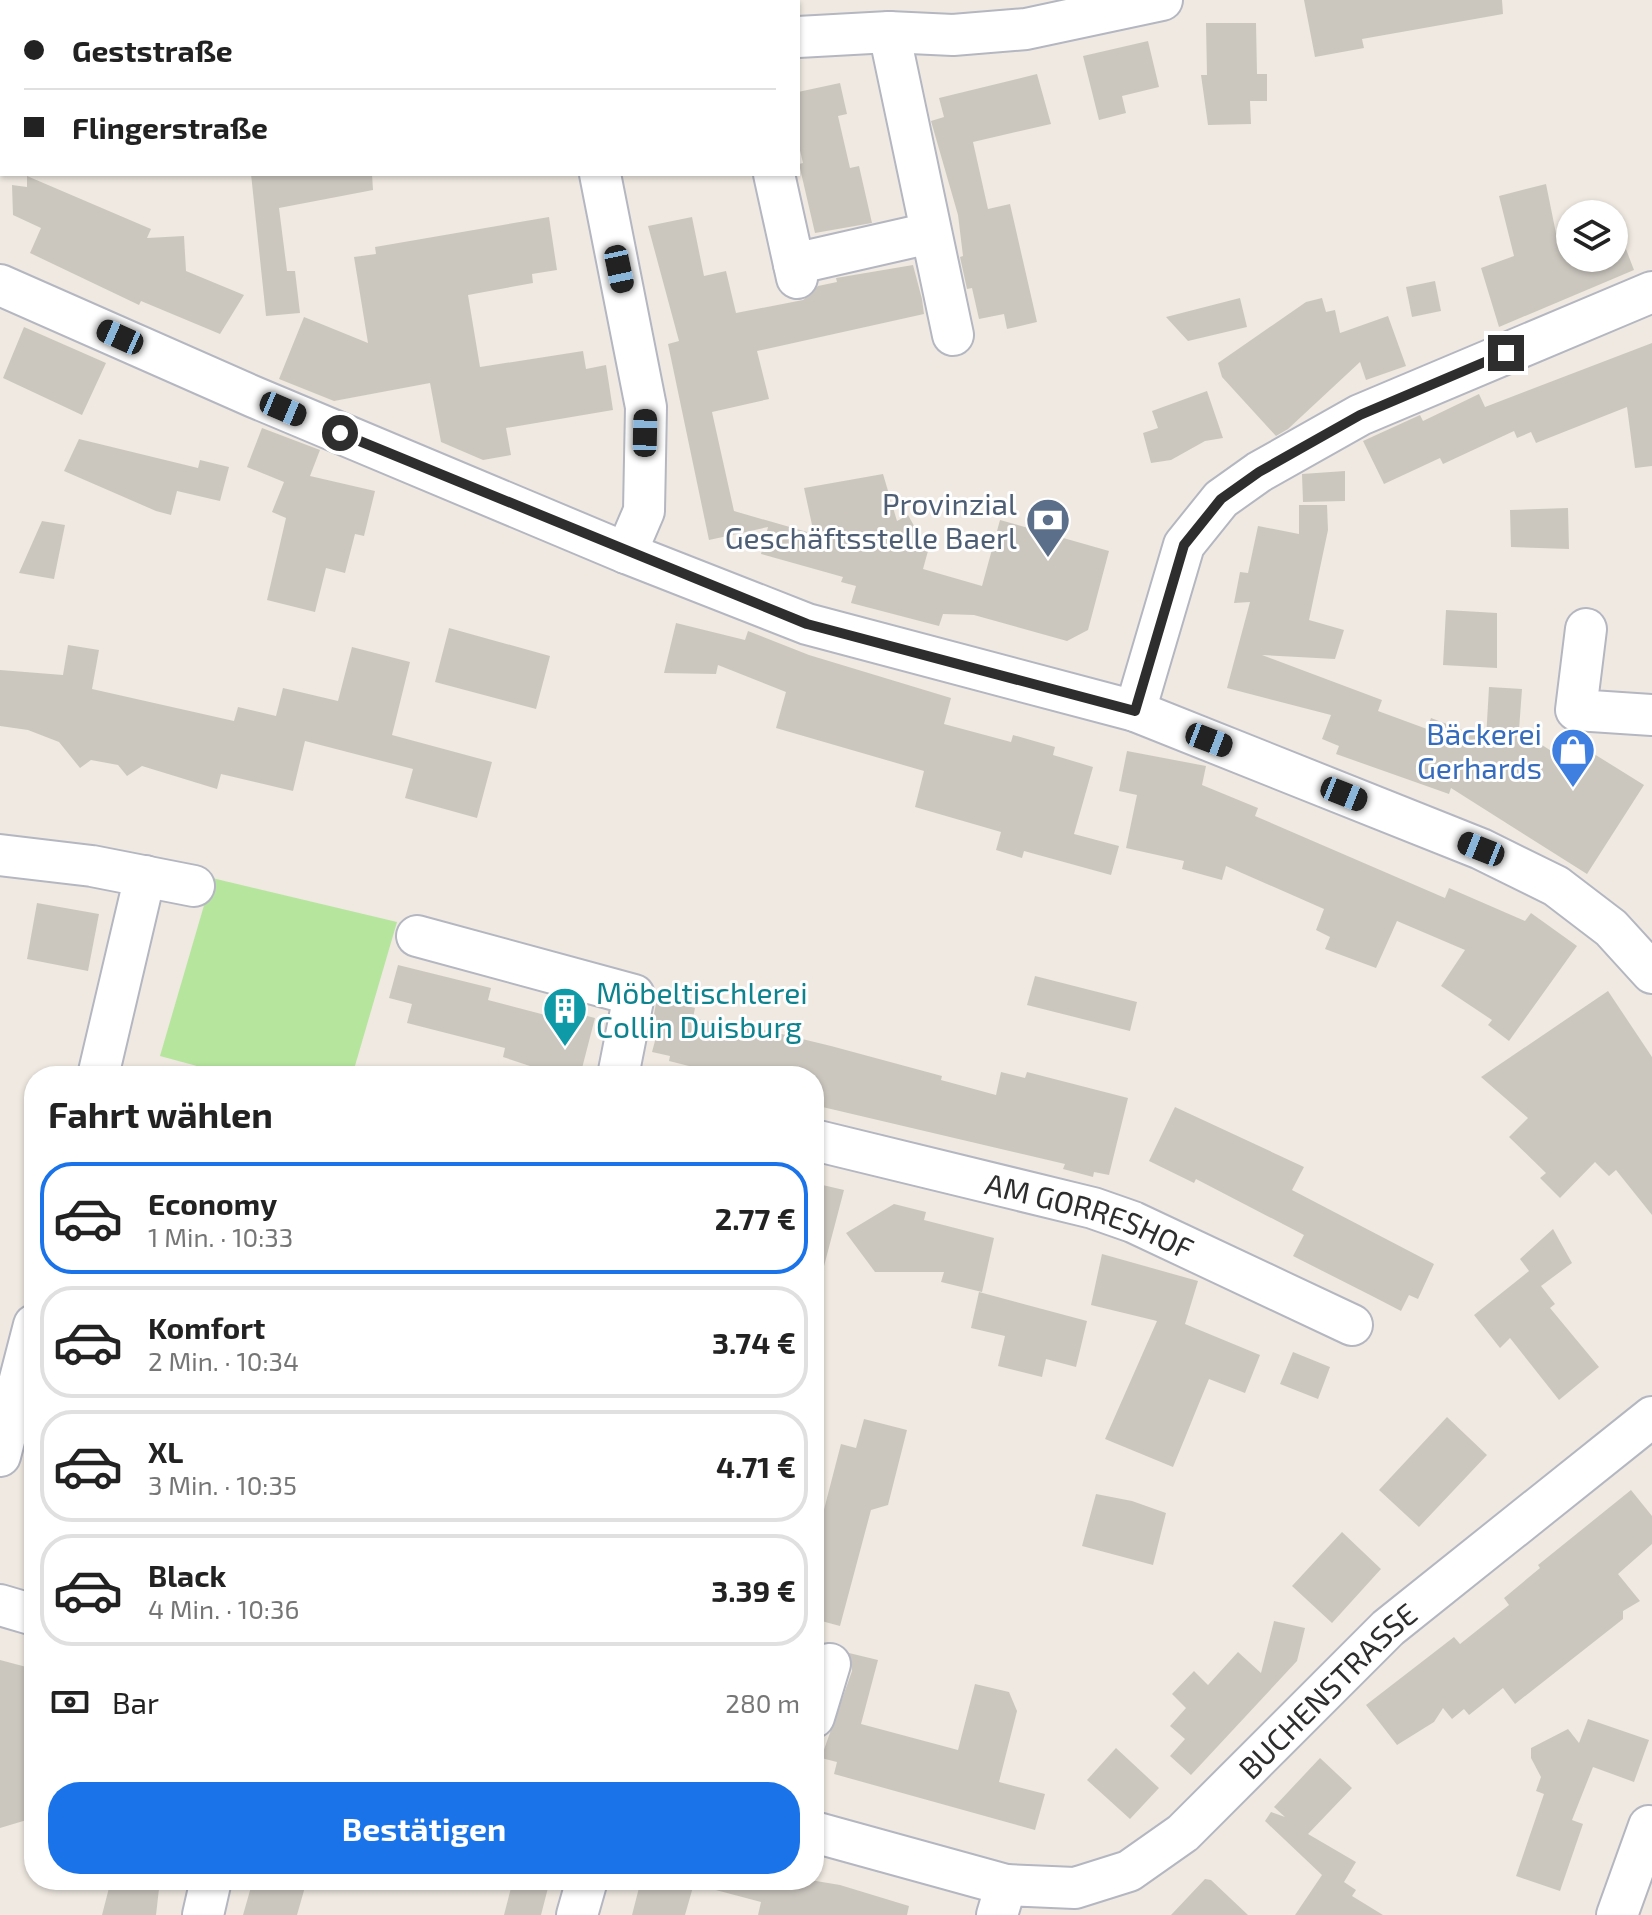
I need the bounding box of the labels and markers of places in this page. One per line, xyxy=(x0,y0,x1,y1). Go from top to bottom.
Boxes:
place label: Provinzial Geschäftsstelle Baerl xyxy=(725,485,1017,555)
bank icon: Provinzial Geschäftsstelle Baerl xyxy=(1024,496,1072,559)
place label: Bäckerei Gerhards xyxy=(1417,715,1542,785)
shop icon: Bäckerei Gerhards xyxy=(1549,726,1597,789)
place label: Möbeltischlerei Collin Duisburg xyxy=(596,974,808,1044)
building icon: Möbeltischlerei Collin Duisburg xyxy=(541,985,589,1048)

